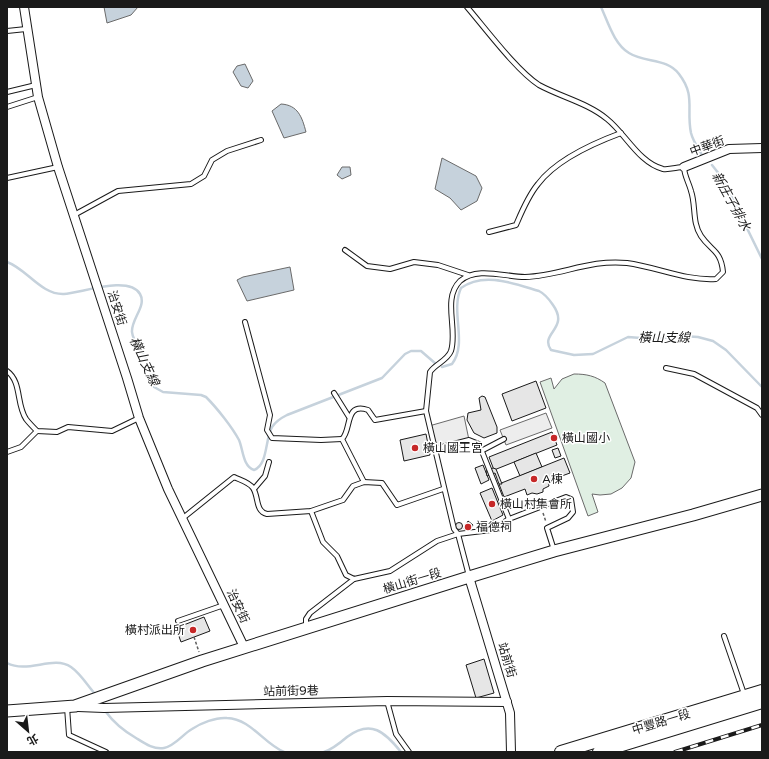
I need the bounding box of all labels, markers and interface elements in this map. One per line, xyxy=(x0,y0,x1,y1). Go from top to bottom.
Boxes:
street label: 中華街 xyxy=(688,133,726,159)
water label: 新庄子排水 xyxy=(708,169,754,235)
street label: 治安街 xyxy=(105,289,129,327)
water label: 橫山支線 xyxy=(638,330,692,346)
water label: 橫山支線 xyxy=(126,334,163,390)
place label: 橫山國小 xyxy=(562,431,610,445)
marker: 橫山國小 xyxy=(549,433,559,443)
place label: 橫山國王宮 xyxy=(423,441,483,455)
marker: 橫山國王宮 xyxy=(410,443,420,453)
place label: A棟 xyxy=(542,472,563,486)
marker: A棟 xyxy=(529,474,539,484)
place label: 橫山村集會所 xyxy=(500,497,572,511)
marker: 橫山村集會所 xyxy=(487,499,497,509)
place label: 福德祠 xyxy=(476,520,512,534)
marker: 福德祠 xyxy=(463,522,473,532)
street label: 橫山街一段 xyxy=(381,566,443,596)
street label: 治安街 xyxy=(224,587,252,625)
place label: 橫村派出所 xyxy=(125,623,185,637)
marker: 橫村派出所 xyxy=(188,625,198,635)
street label: 站前街 xyxy=(495,641,519,679)
street label: 站前街9巷 xyxy=(263,684,319,698)
street label: 中豐路一段 xyxy=(630,707,692,737)
north arrow xyxy=(8,711,48,751)
text: 北 xyxy=(25,731,40,748)

